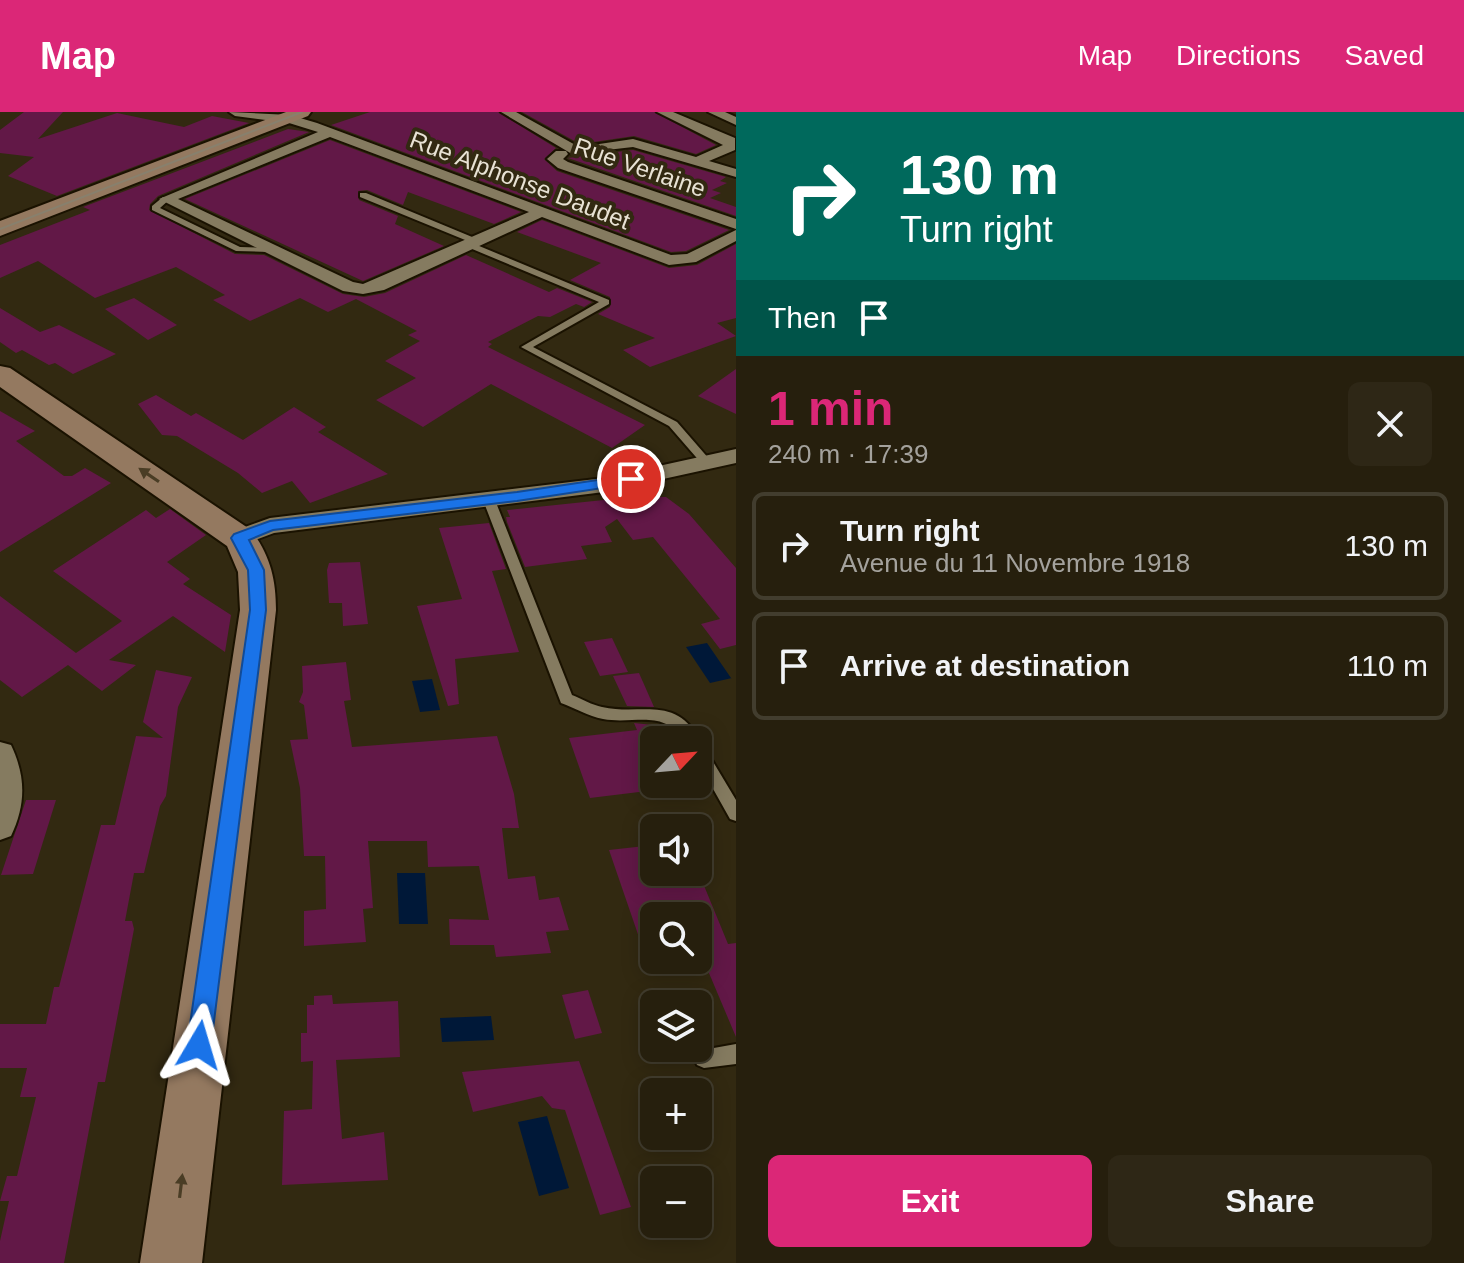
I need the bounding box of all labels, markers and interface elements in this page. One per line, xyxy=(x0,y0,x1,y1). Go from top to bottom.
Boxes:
text: Map xyxy=(40,35,116,77)
text: Map xyxy=(1078,40,1132,71)
text: Directions xyxy=(1176,40,1301,71)
text: Saved xyxy=(1345,40,1424,71)
street label: Rue Alphonse Daudet xyxy=(406,126,634,235)
street label: Rue Verlaine xyxy=(571,132,709,202)
text: 130 m xyxy=(900,143,1059,206)
icon: right xyxy=(768,144,872,248)
text: Turn right xyxy=(900,209,1053,250)
icon: arrive xyxy=(852,296,896,340)
text: Then xyxy=(768,301,836,334)
text: 1 min xyxy=(768,382,893,435)
button: close xyxy=(1348,382,1432,466)
text: 240 m · 17:39 xyxy=(768,439,928,469)
pin xyxy=(597,445,665,513)
icon: arrive xyxy=(609,457,653,501)
one-way arrow xyxy=(139,468,160,483)
text: Turn right xyxy=(840,514,979,547)
icon: right xyxy=(772,524,816,568)
text: 130 m xyxy=(1345,529,1428,562)
text: Avenue du 11 Novembre 1918 xyxy=(840,548,1190,578)
icon: arrive xyxy=(772,644,816,688)
text: Arrive at destination xyxy=(840,649,1130,682)
text: 110 m xyxy=(1347,649,1428,682)
north arrow xyxy=(640,726,712,798)
map controls xyxy=(640,726,712,1238)
button: sound xyxy=(640,814,712,886)
button: search xyxy=(640,902,712,974)
button: layers xyxy=(640,990,712,1062)
position arrow xyxy=(157,1003,241,1087)
button: + xyxy=(640,1078,712,1150)
button: Exit xyxy=(768,1155,1092,1247)
button: Share xyxy=(1108,1155,1432,1247)
button: − xyxy=(640,1166,712,1238)
one-way arrow xyxy=(175,1173,188,1198)

